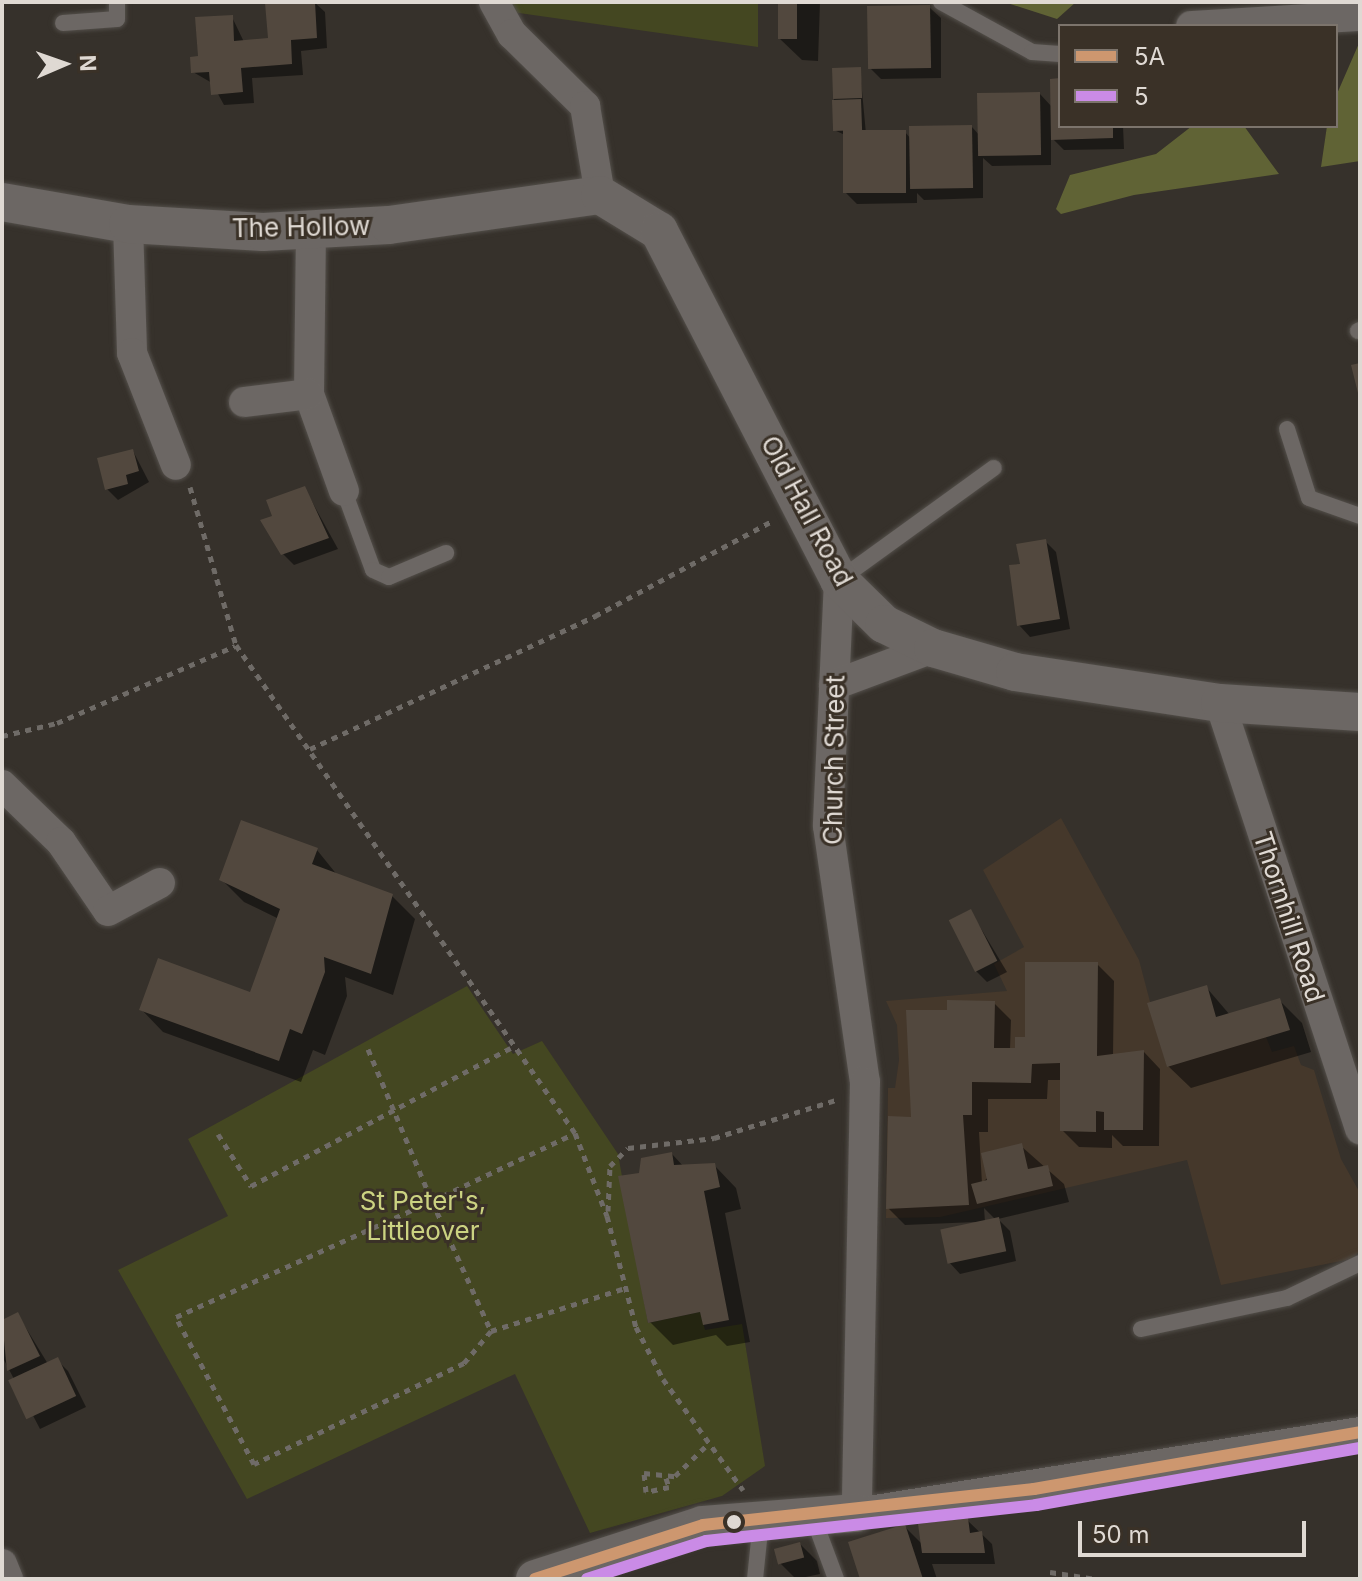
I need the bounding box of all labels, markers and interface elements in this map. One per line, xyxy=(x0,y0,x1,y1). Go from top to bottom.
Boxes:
north arrow xyxy=(24,24,104,104)
legend xyxy=(1058,24,1338,128)
text: 5A xyxy=(1134,42,1165,71)
text: N xyxy=(75,54,101,72)
text: 5 xyxy=(1134,82,1149,111)
street label: The Hollow xyxy=(231,210,371,244)
street label: Old Hall Road xyxy=(754,430,860,592)
street label: Church Street xyxy=(817,675,851,845)
street label: Thornhill Road xyxy=(1247,828,1331,1006)
park label: St Peter's, Littleover xyxy=(360,1185,486,1246)
scale bar xyxy=(1082,1505,1310,1555)
unlabelled marker xyxy=(726,1514,742,1530)
text: 50 m xyxy=(1092,1520,1150,1549)

